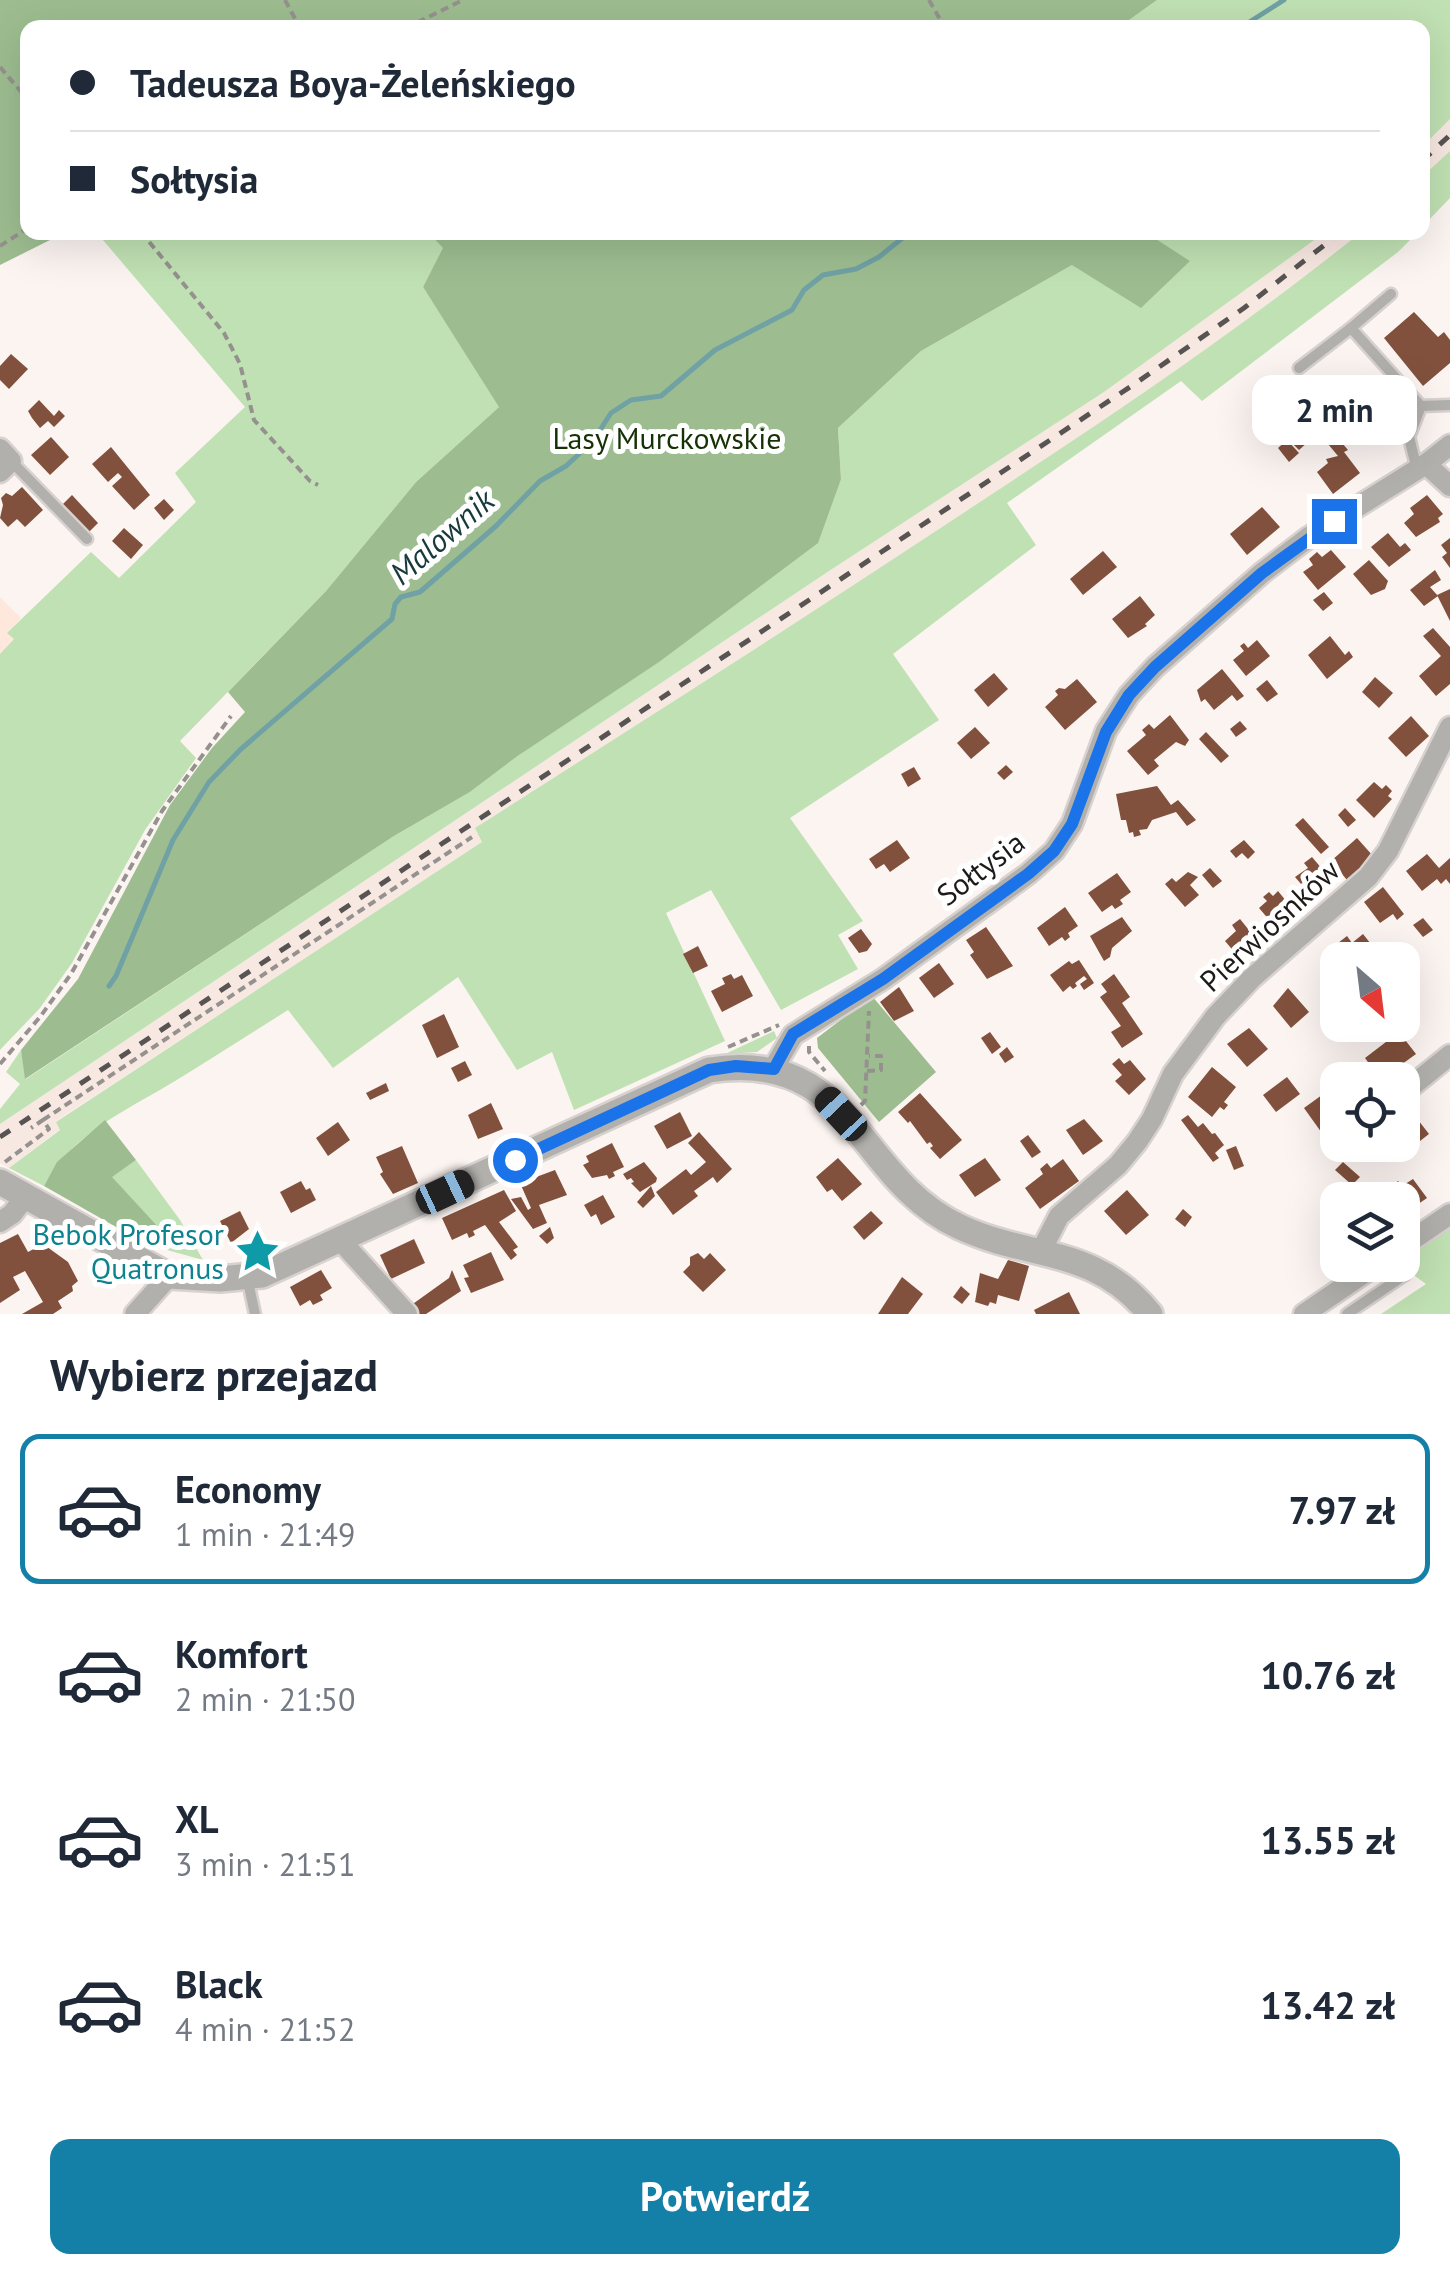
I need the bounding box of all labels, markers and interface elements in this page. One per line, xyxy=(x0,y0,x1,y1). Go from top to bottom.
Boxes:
text: Tadeusza Boya-Żeleńskiego xyxy=(130,58,576,107)
text: Sołtysia xyxy=(130,154,258,203)
callout: 2 min xyxy=(1252,376,1416,446)
text: 2 min xyxy=(1295,389,1374,431)
park label: Lasy Murckowskie xyxy=(552,418,782,457)
water label: Malownik xyxy=(380,478,504,593)
route end xyxy=(1312,499,1357,544)
street label: Sołtysia xyxy=(928,822,1032,914)
street label: Pierwiosnków xyxy=(1191,850,1347,1000)
north arrow xyxy=(1320,942,1420,1042)
map controls xyxy=(1320,942,1420,1282)
button: locate xyxy=(1320,1062,1420,1162)
car xyxy=(810,1082,872,1146)
route start xyxy=(493,1138,538,1183)
car xyxy=(411,1166,479,1218)
button: layers xyxy=(1320,1182,1420,1282)
place label: Bebok Profesor Quatronus xyxy=(32,1214,224,1287)
place icon: Bebok Profesor Quatronus xyxy=(233,1228,281,1276)
text: Wybierz przejazd xyxy=(50,1345,378,1403)
icon: car xyxy=(55,1464,145,1554)
text: Economy xyxy=(175,1464,321,1513)
text: 7.97 zł xyxy=(1288,1485,1395,1534)
text: 1 min · 21:49 xyxy=(175,1513,355,1555)
icon: car xyxy=(55,1629,145,1719)
text: Komfort xyxy=(175,1629,308,1678)
text: 10.76 zł xyxy=(1260,1650,1395,1699)
text: 2 min · 21:50 xyxy=(175,1678,355,1720)
icon: car xyxy=(55,1794,145,1884)
text: XL xyxy=(175,1794,219,1843)
text: 13.55 zł xyxy=(1260,1815,1395,1864)
text: 3 min · 21:51 xyxy=(175,1843,355,1885)
icon: car xyxy=(55,1959,145,2049)
text: Black xyxy=(175,1959,263,2008)
text: 13.42 zł xyxy=(1260,1980,1395,2029)
text: 4 min · 21:52 xyxy=(175,2008,355,2050)
button: Potwierdź xyxy=(50,2139,1400,2254)

